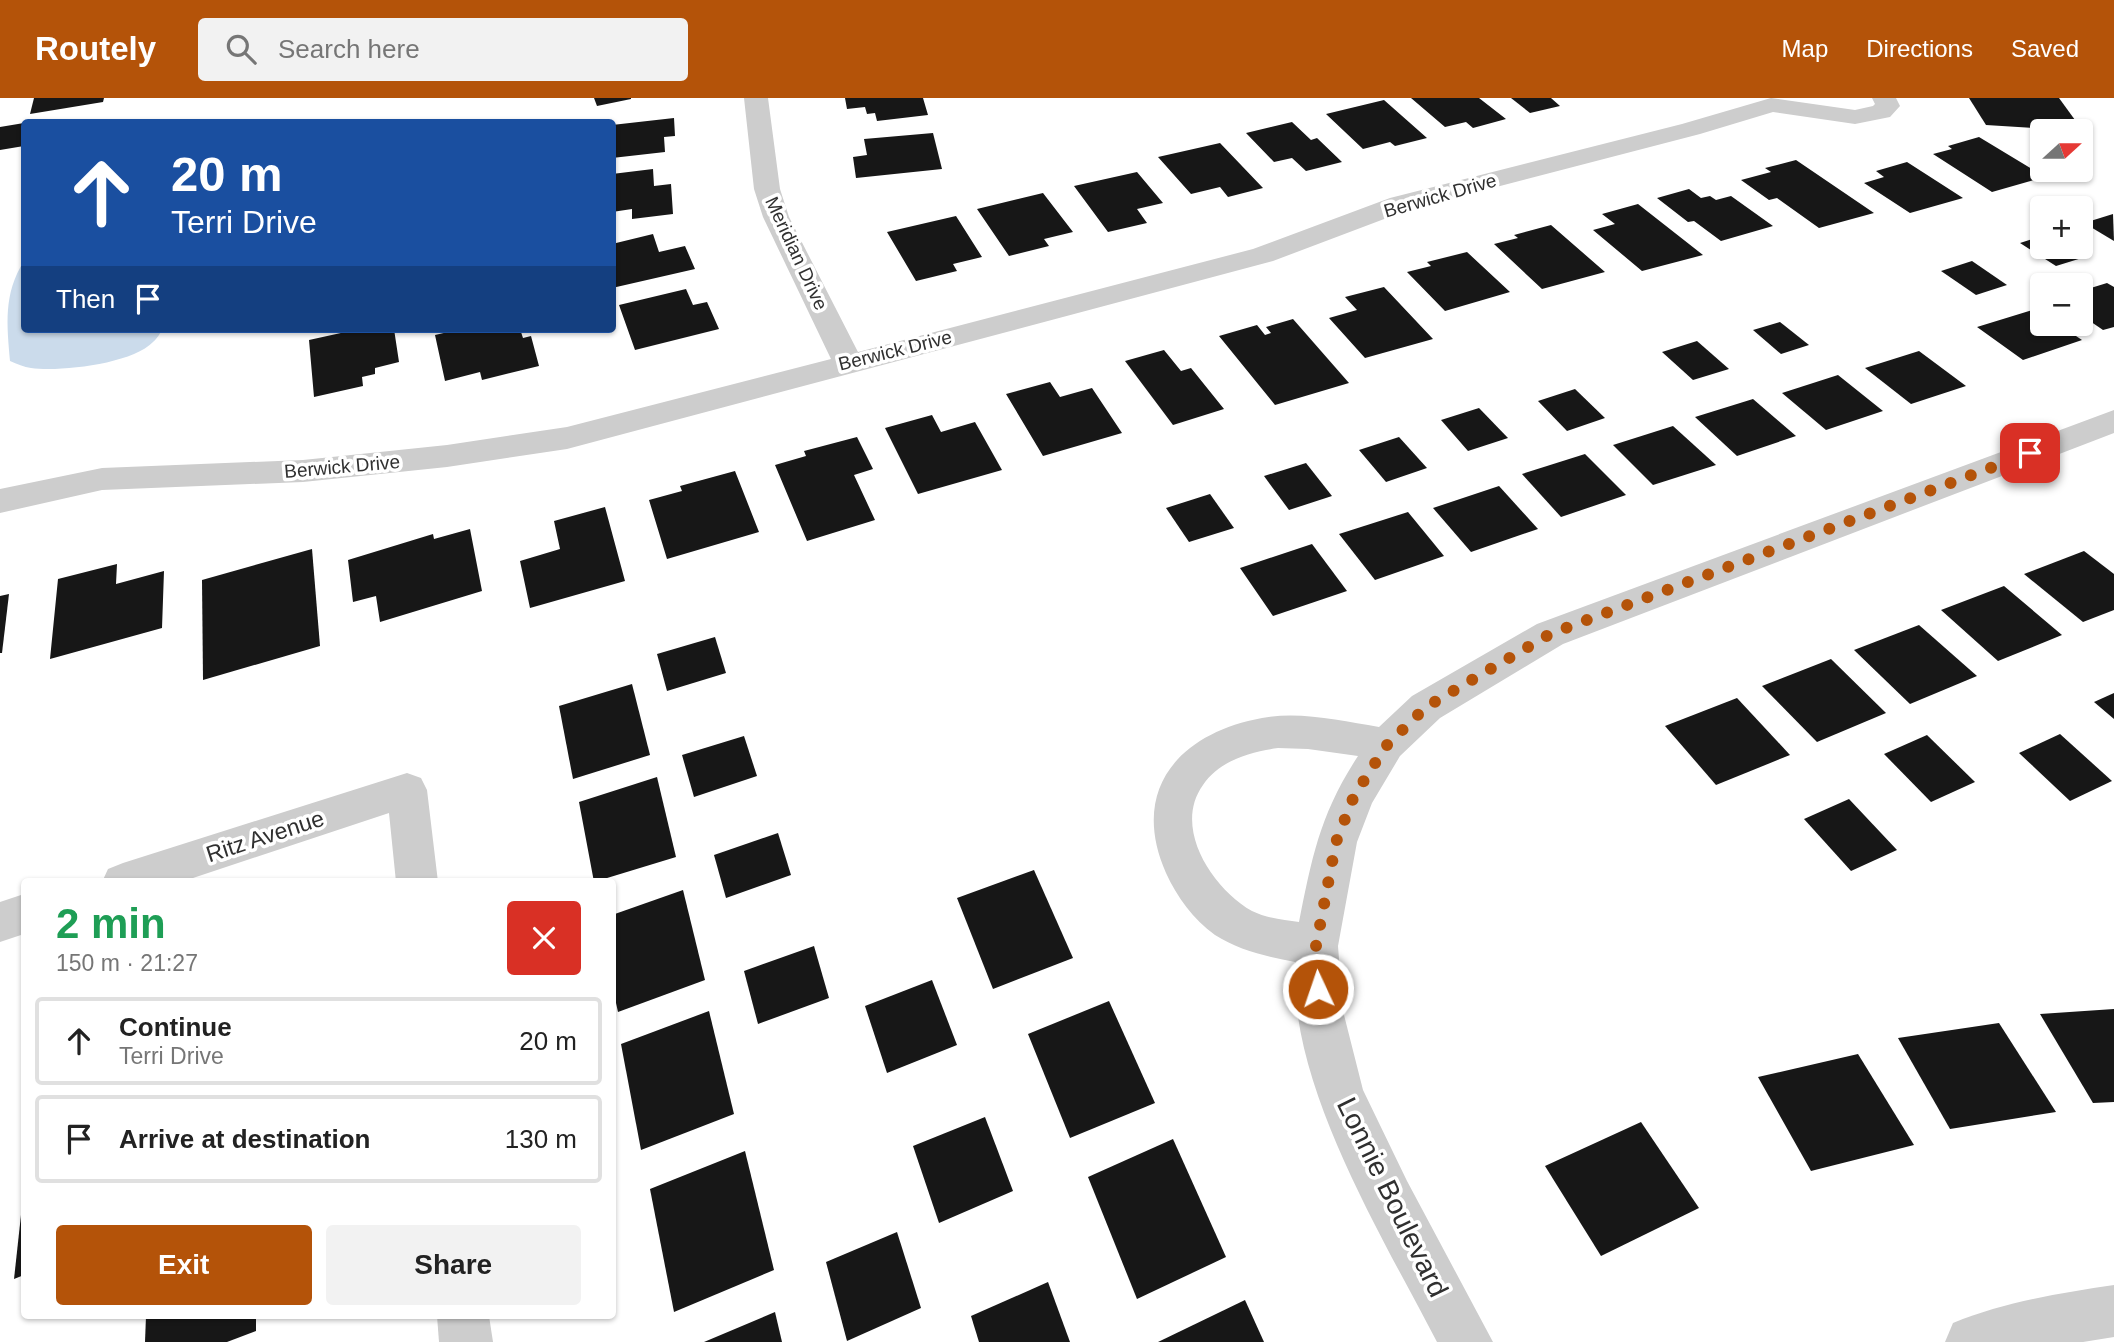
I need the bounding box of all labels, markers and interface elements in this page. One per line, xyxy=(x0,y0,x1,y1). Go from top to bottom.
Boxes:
search box xyxy=(198,18,688,81)
text: Routely xyxy=(35,30,156,67)
icon: search xyxy=(222,30,260,68)
text: Search here xyxy=(278,34,420,64)
text: Map xyxy=(1782,35,1828,62)
text: Directions xyxy=(1866,35,1973,62)
text: Saved xyxy=(2011,35,2079,62)
north arrow xyxy=(2030,119,2093,182)
map controls xyxy=(2030,119,2093,336)
icon: ahead xyxy=(56,147,147,238)
text: 20 m xyxy=(171,147,283,201)
street label: Berwick Drive xyxy=(1381,169,1499,222)
street label: Meridian Drive xyxy=(761,193,832,313)
button: + xyxy=(2030,196,2093,259)
text: Terri Drive xyxy=(171,204,317,240)
button: − xyxy=(2030,273,2093,336)
icon: arrive xyxy=(129,280,167,318)
text: Then xyxy=(56,284,115,314)
street label: Berwick Drive xyxy=(836,326,954,375)
pin xyxy=(2000,423,2060,483)
icon: arrive xyxy=(2011,434,2049,472)
street label: Berwick Drive xyxy=(283,451,401,482)
street label: Ritz Avenue xyxy=(203,805,327,867)
text: 2 min xyxy=(56,900,166,947)
button: close xyxy=(507,901,581,975)
text: 150 m · 21:27 xyxy=(56,950,198,976)
position arrow xyxy=(1281,952,1355,1026)
text: Continue xyxy=(119,1012,232,1042)
icon: ahead xyxy=(60,1022,98,1060)
text: 20 m xyxy=(519,1026,577,1056)
text: Terri Drive xyxy=(119,1043,224,1069)
street label: Lonnie Boulevard xyxy=(1331,1092,1454,1302)
icon: arrive xyxy=(60,1120,98,1158)
text: Arrive at destination xyxy=(119,1124,370,1154)
text: 130 m xyxy=(505,1124,577,1154)
button: Exit xyxy=(56,1225,312,1305)
button: Share xyxy=(326,1225,581,1305)

